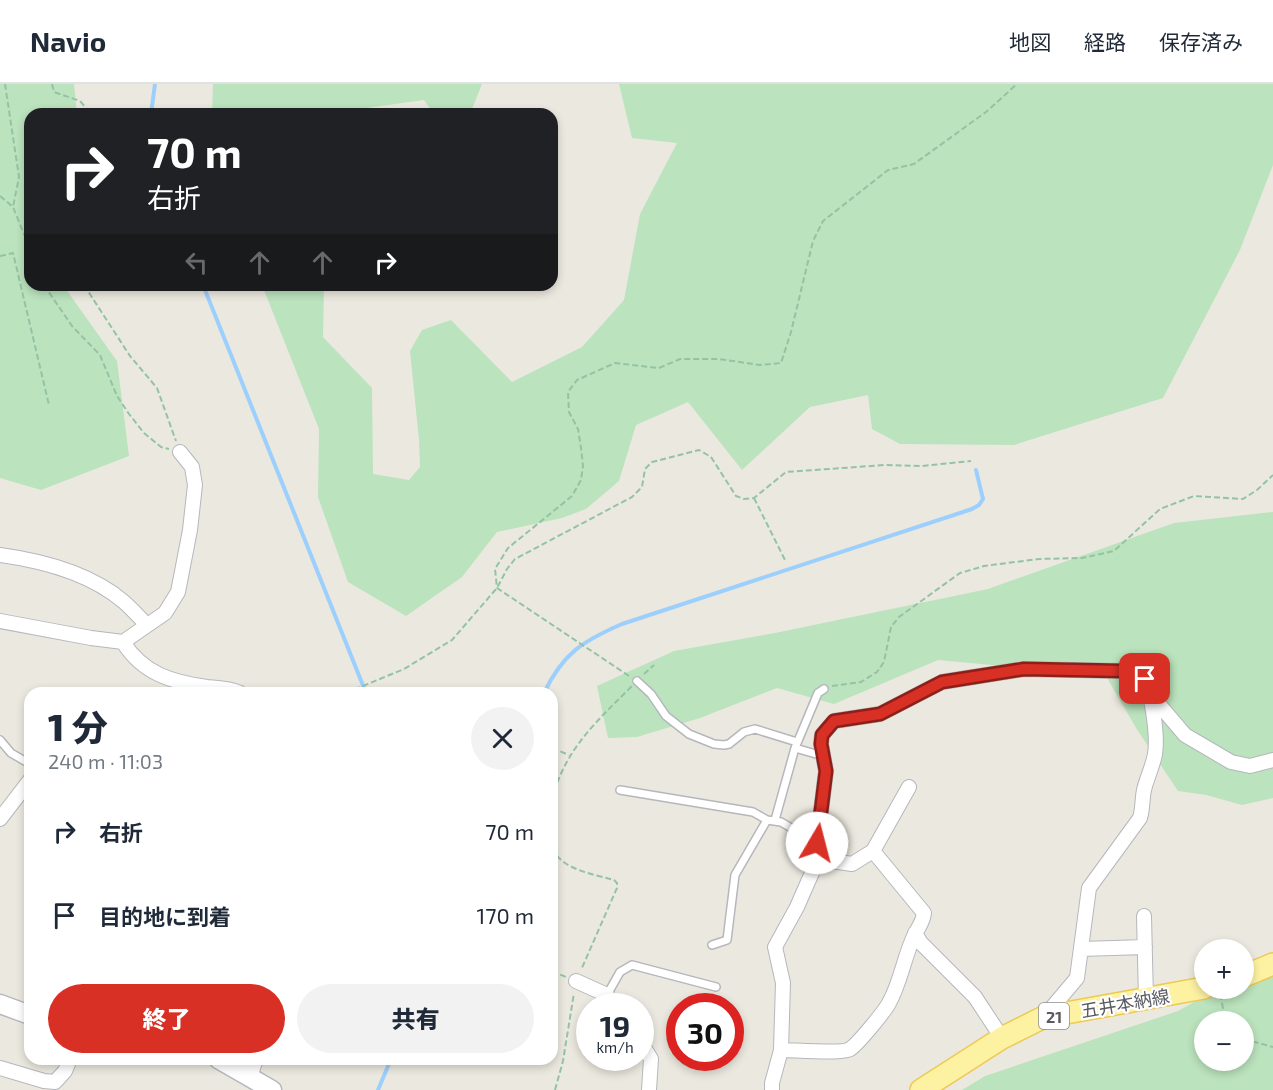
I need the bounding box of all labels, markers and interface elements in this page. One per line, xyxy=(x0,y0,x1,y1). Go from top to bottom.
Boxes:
text: Navio xyxy=(30,24,106,58)
text: 地図 xyxy=(1009,29,1051,54)
text: 経路 xyxy=(1084,29,1126,54)
text: 保存済み xyxy=(1159,29,1243,54)
text: 70 m xyxy=(147,126,242,176)
icon: right xyxy=(48,132,126,210)
text: 右折 xyxy=(147,181,201,213)
icon: left xyxy=(180,246,213,279)
icon: ahead xyxy=(243,246,276,279)
icon: ahead xyxy=(306,246,339,279)
icon: right xyxy=(369,246,402,279)
pin xyxy=(1119,653,1170,704)
icon: arrive xyxy=(1128,662,1161,695)
text: 1 分 xyxy=(48,705,108,748)
button: close xyxy=(471,707,534,770)
text: 240 m · 11:03 xyxy=(48,749,163,773)
position arrow xyxy=(785,811,849,875)
icon: right xyxy=(48,815,81,848)
text: 70 m xyxy=(485,818,534,844)
text: 右折 xyxy=(99,819,143,845)
icon: arrive xyxy=(48,899,81,932)
text: 170 m xyxy=(477,902,534,928)
text: 目的地に到着 xyxy=(99,903,231,929)
map controls xyxy=(1194,939,1254,1071)
button: + xyxy=(1194,939,1254,999)
button: 終了 xyxy=(48,984,285,1053)
button: 共有 xyxy=(297,984,534,1053)
street label: 五井本納線 xyxy=(1079,984,1171,1022)
speed limit sign: 30 xyxy=(666,993,744,1071)
road number: 21 xyxy=(1039,1003,1069,1029)
text: 19 xyxy=(600,1007,630,1043)
button: − xyxy=(1194,1011,1254,1071)
text: km/h xyxy=(596,1038,634,1056)

